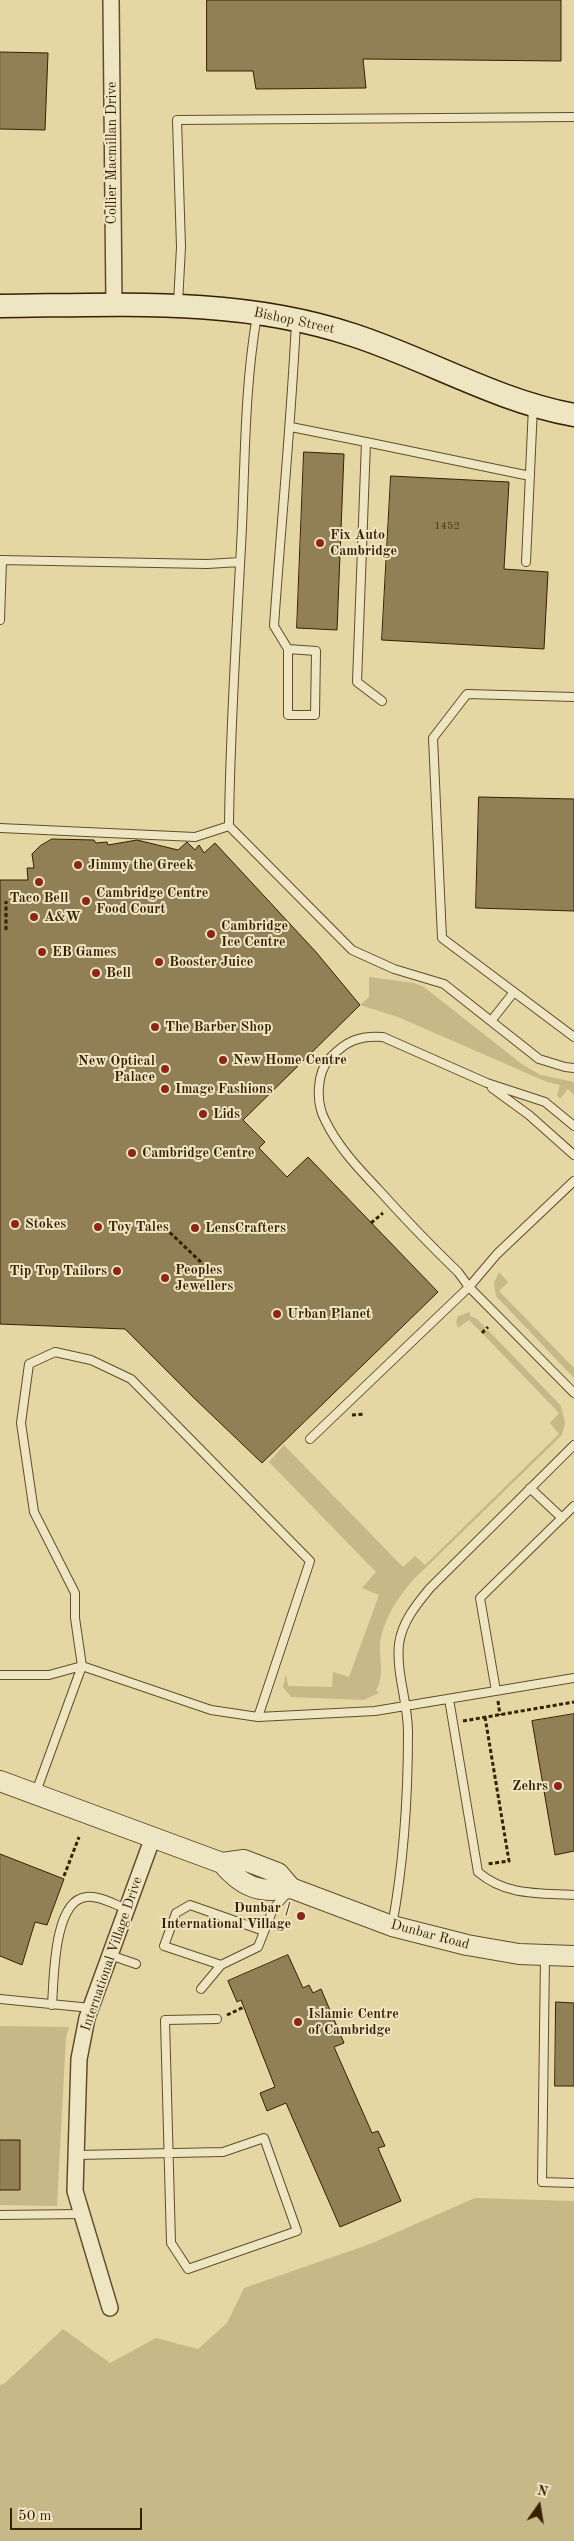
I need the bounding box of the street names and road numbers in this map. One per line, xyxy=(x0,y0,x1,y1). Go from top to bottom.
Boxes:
street label: Collier Macmillan Drive xyxy=(104,82,120,224)
street label: Bishop Street xyxy=(252,304,336,338)
street label: International Village Drive xyxy=(78,1874,146,2034)
street label: Dunbar Road xyxy=(389,1916,471,1954)

